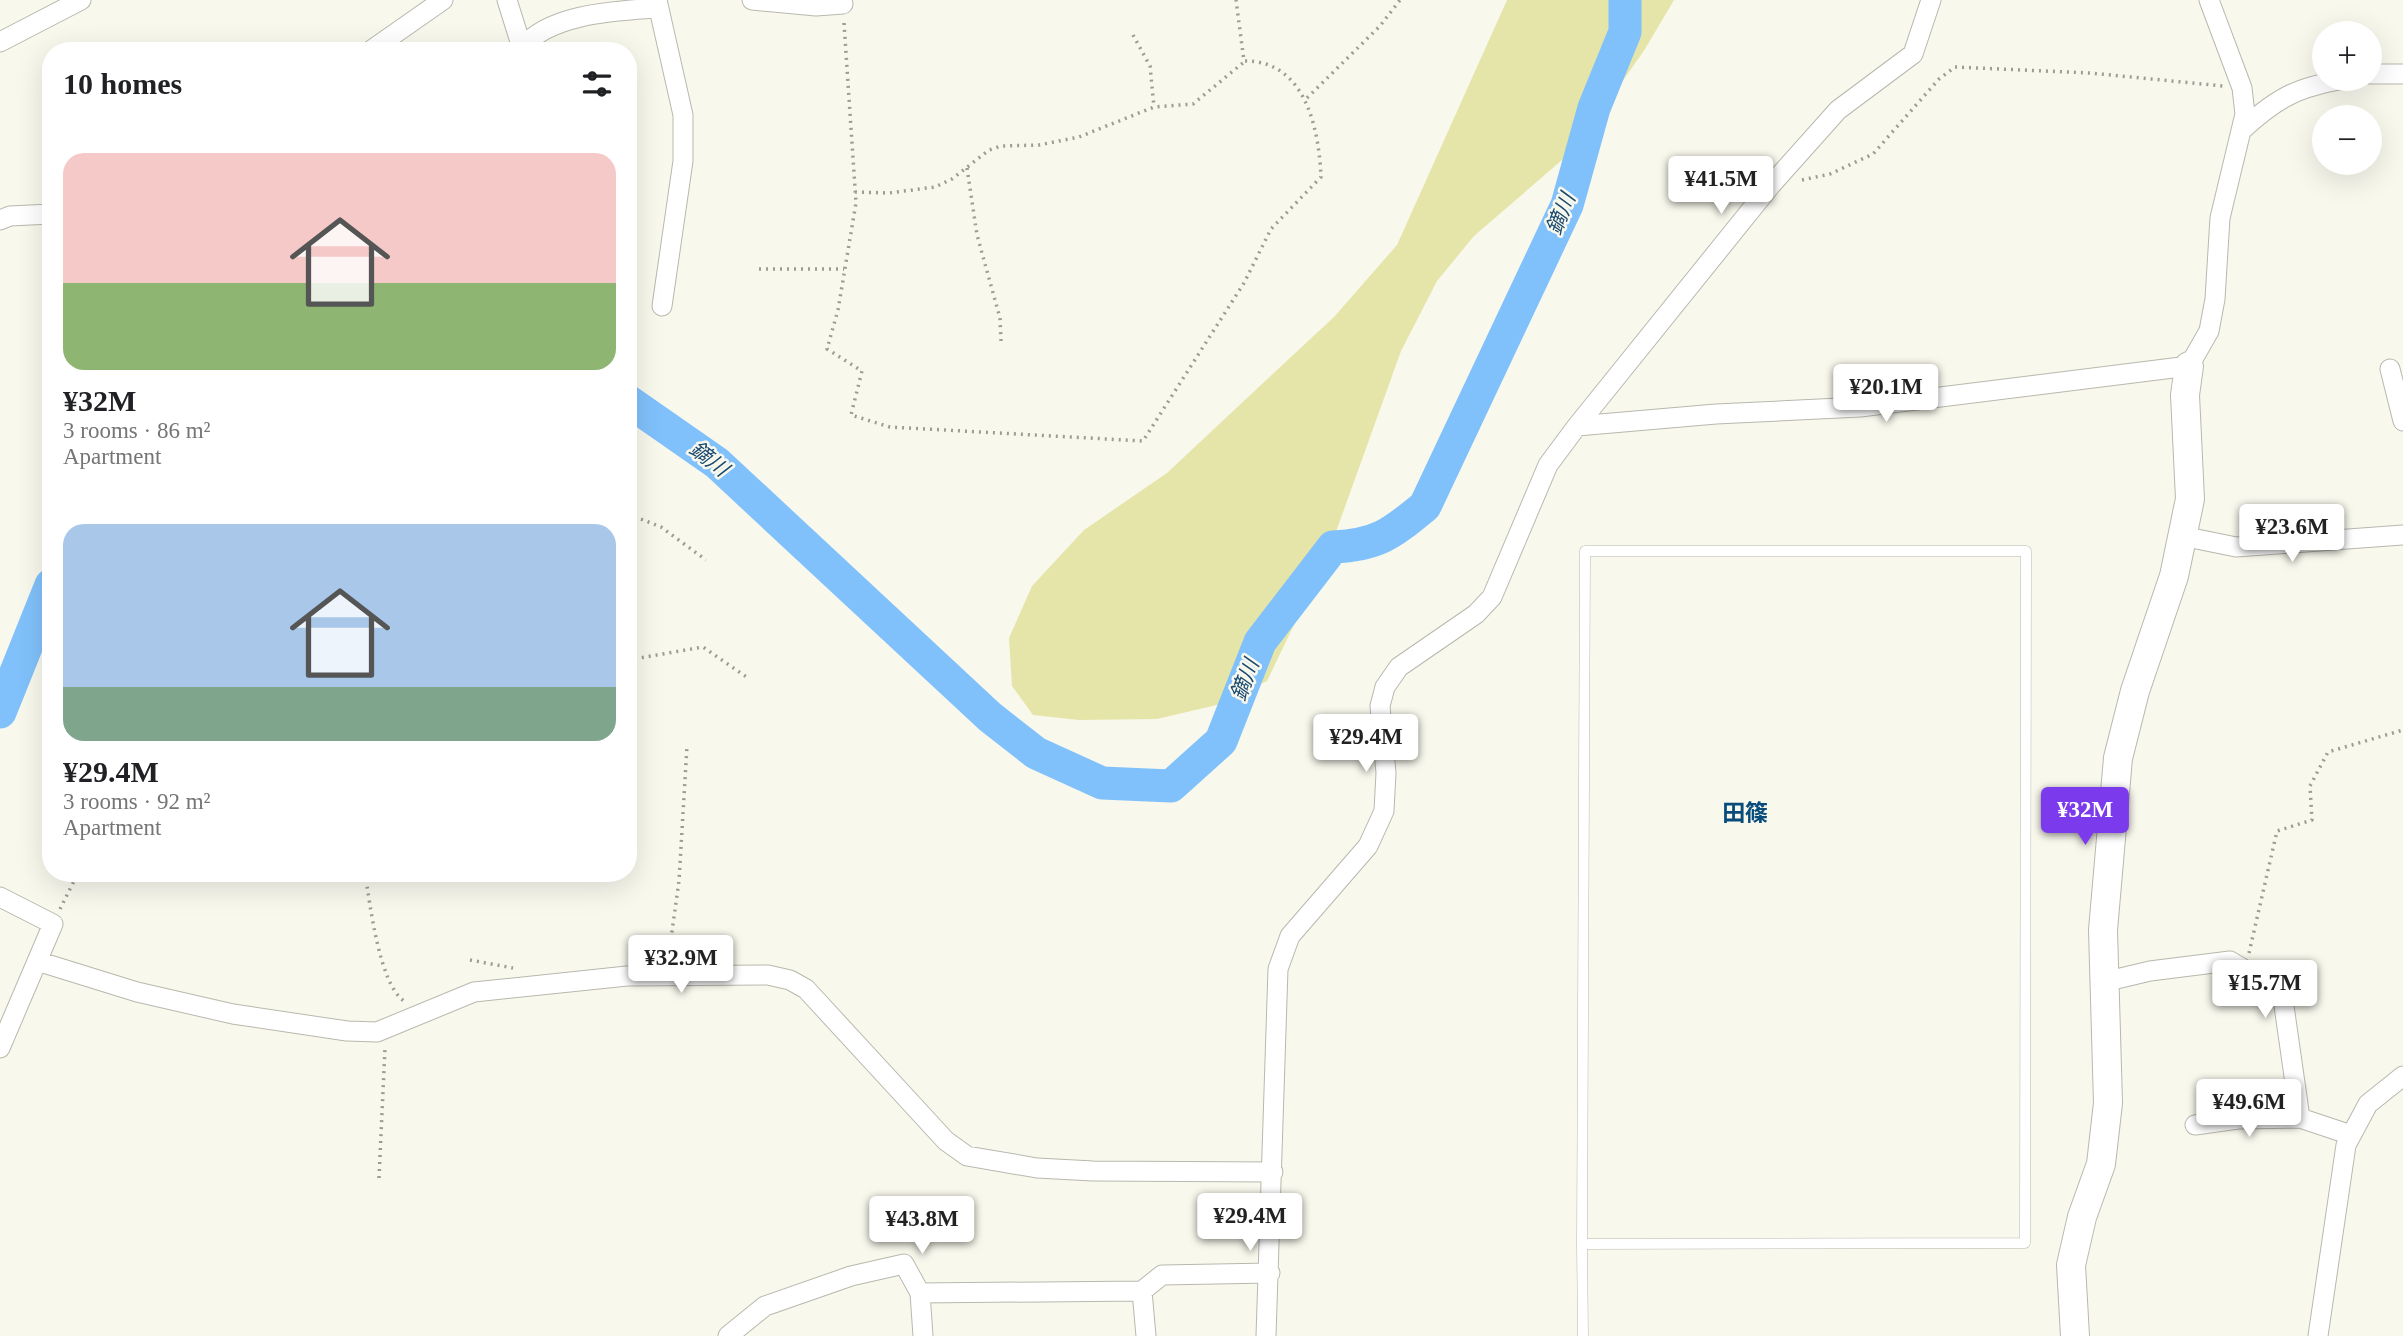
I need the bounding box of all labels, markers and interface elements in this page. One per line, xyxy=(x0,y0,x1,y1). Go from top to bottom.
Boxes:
map controls xyxy=(2312,21,2382,175)
button: + xyxy=(2312,21,2382,91)
icon: filters xyxy=(578,65,616,103)
text: 10 homes xyxy=(63,67,182,100)
button: − xyxy=(2312,105,2382,175)
pin: ¥41.5M xyxy=(1664,156,1778,216)
text: ¥41.5M xyxy=(1684,166,1758,191)
water label: 鏑川 xyxy=(1542,188,1581,238)
icon: home xyxy=(277,199,403,325)
pin: ¥20.1M xyxy=(1829,364,1943,424)
text: ¥20.1M xyxy=(1849,374,1923,399)
text: ¥32M xyxy=(63,384,136,417)
text: 3 rooms · 86 m² xyxy=(63,418,210,443)
water label: 鏑川 xyxy=(685,437,735,483)
text: Apartment xyxy=(63,444,161,469)
pin: ¥23.6M xyxy=(2235,504,2349,564)
text: ¥23.6M xyxy=(2255,514,2329,539)
icon: home xyxy=(277,570,403,696)
water label: 鏑川 xyxy=(1226,654,1264,704)
pin: ¥29.4M xyxy=(1309,714,1423,774)
text: ¥29.4M xyxy=(1329,724,1403,749)
text: ¥29.4M xyxy=(63,755,159,788)
pin: ¥32M xyxy=(2044,788,2126,847)
text: 3 rooms · 92 m² xyxy=(63,789,210,814)
text: ¥32M xyxy=(2057,797,2113,822)
district label: 田篠 xyxy=(1722,801,1768,826)
text: Apartment xyxy=(63,815,161,840)
pin: ¥32.9M xyxy=(624,936,738,995)
text: ¥32.9M xyxy=(644,945,718,970)
pin: ¥15.7M xyxy=(2208,960,2322,1020)
text: ¥15.7M xyxy=(2228,970,2302,995)
pin: ¥49.6M xyxy=(2192,1080,2306,1139)
text: ¥49.6M xyxy=(2212,1089,2286,1114)
pin: ¥29.4M xyxy=(1193,1194,1307,1253)
pin: ¥43.8M xyxy=(865,1196,979,1256)
text: ¥29.4M xyxy=(1213,1203,1287,1228)
text: ¥43.8M xyxy=(885,1206,959,1231)

